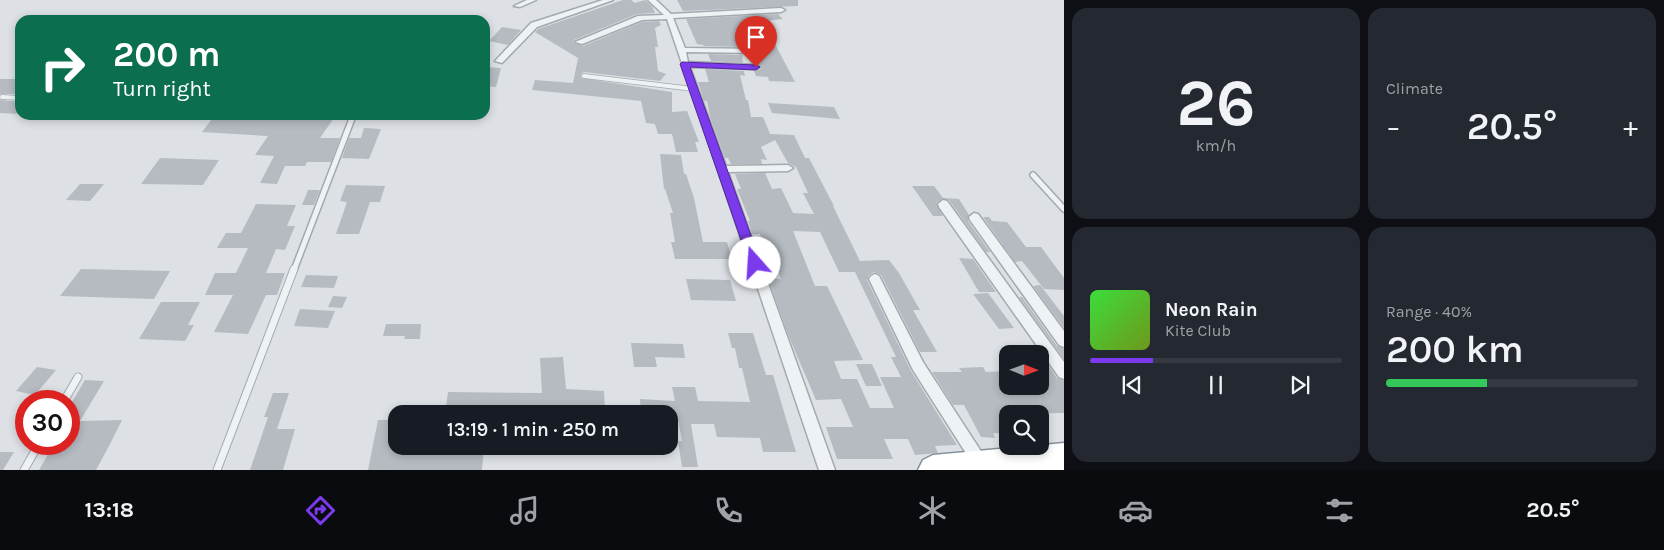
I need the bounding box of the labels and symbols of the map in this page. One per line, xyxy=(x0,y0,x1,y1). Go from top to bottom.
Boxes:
pin xyxy=(735,16,777,67)
position arrow xyxy=(728,236,780,288)
north arrow xyxy=(999,345,1049,395)
speed limit sign: 30 xyxy=(15,390,80,455)

